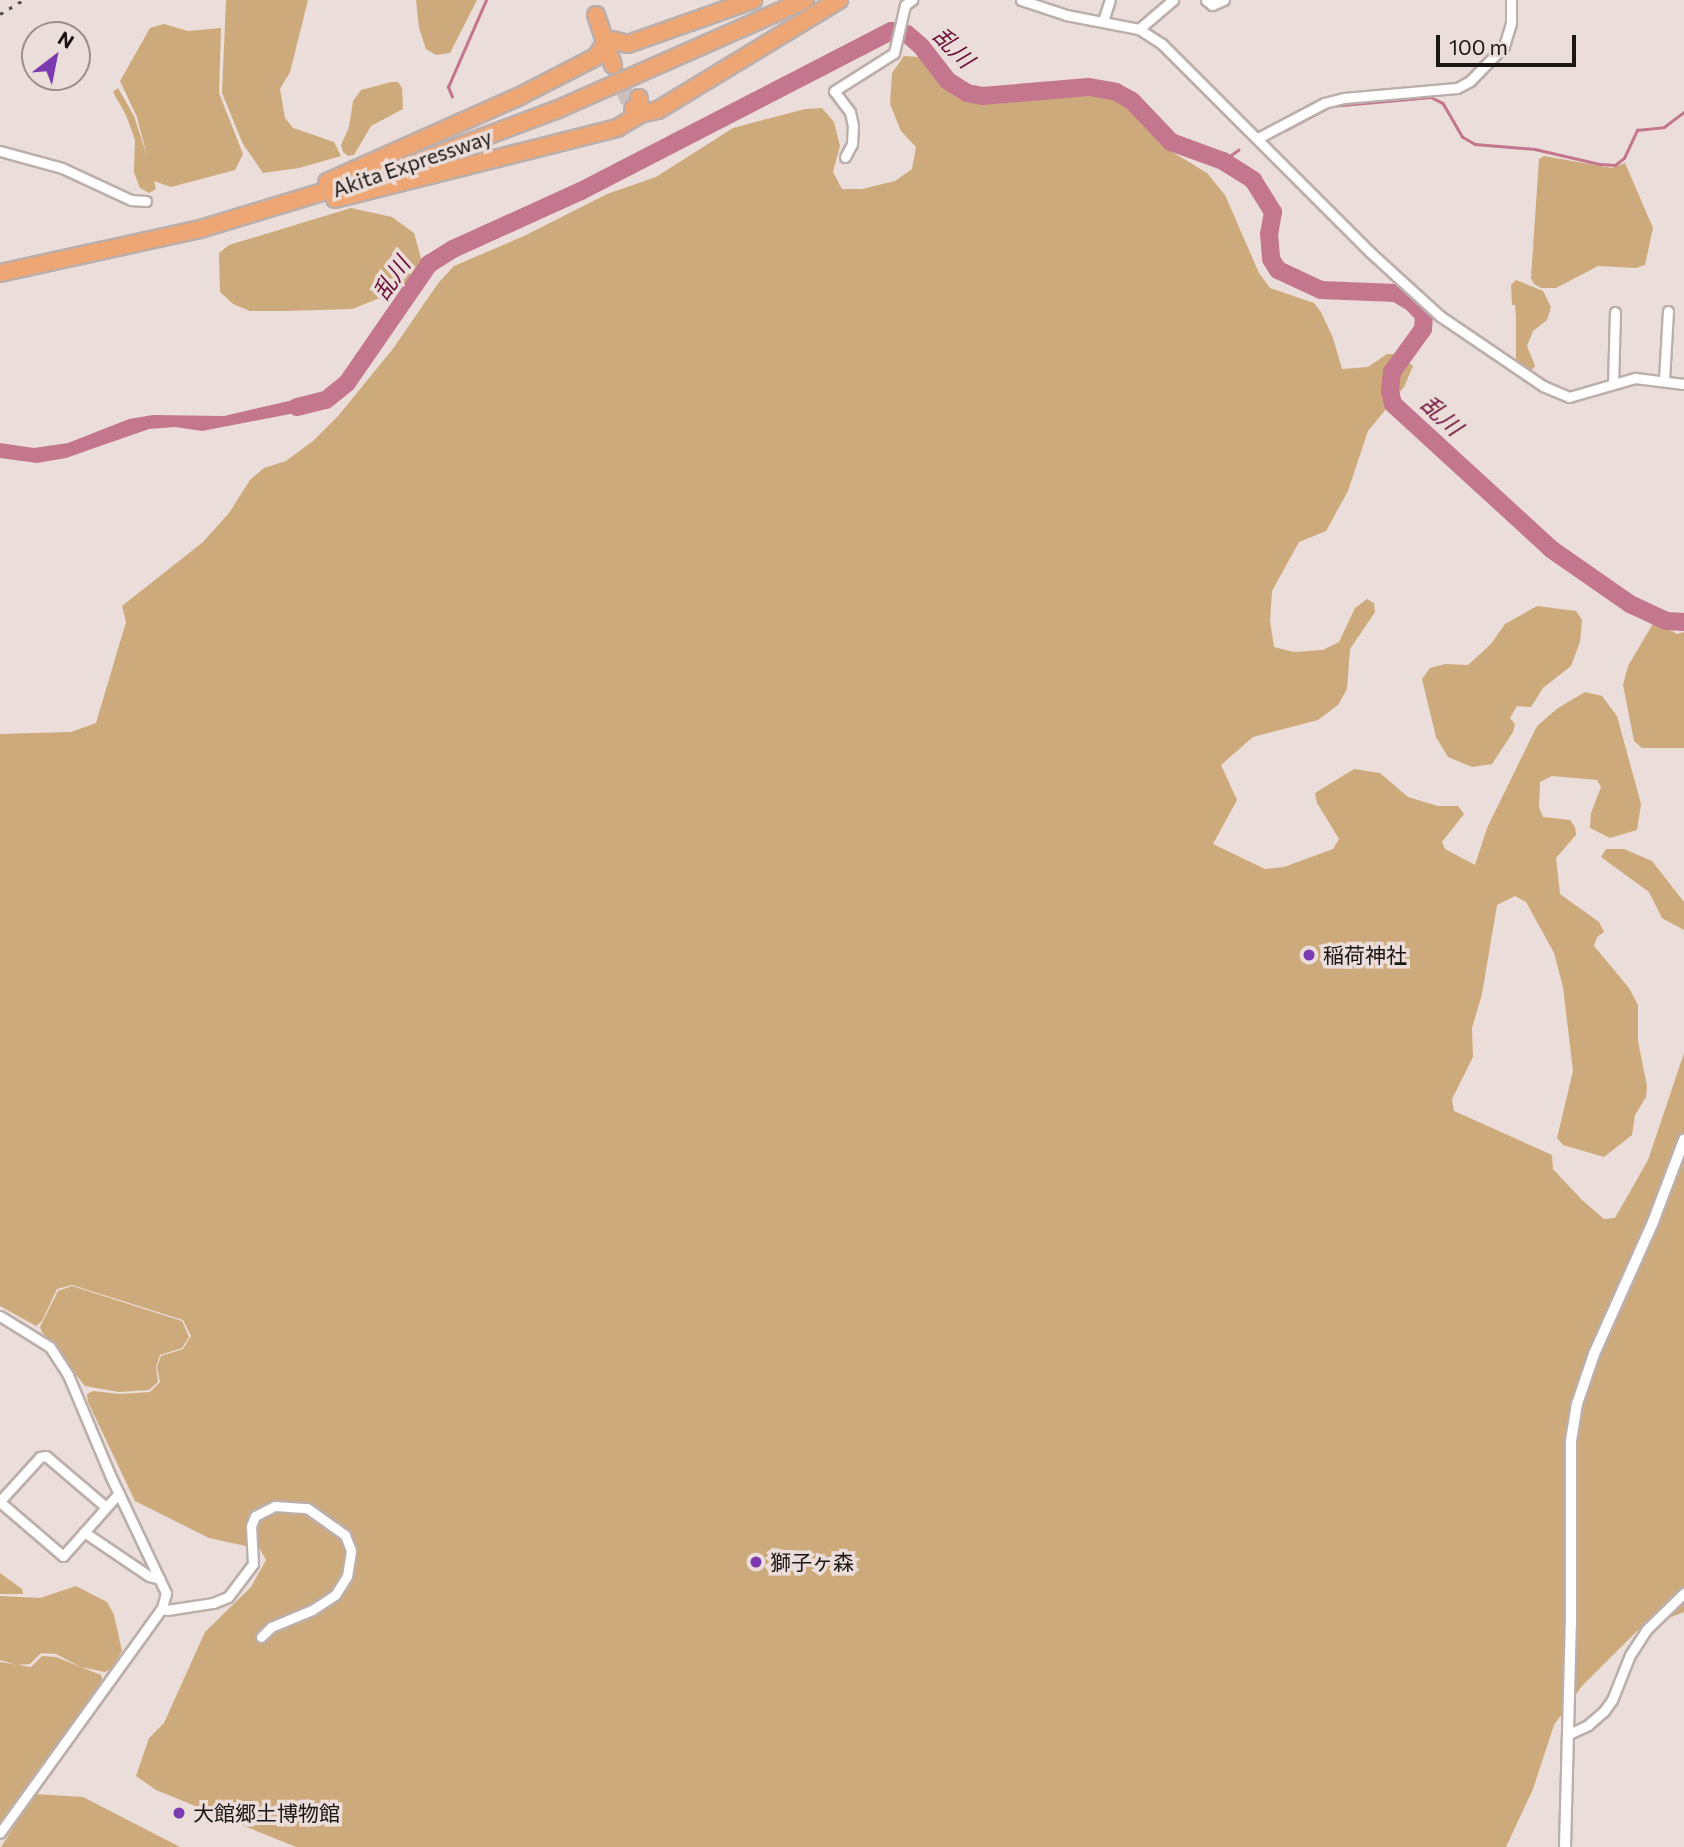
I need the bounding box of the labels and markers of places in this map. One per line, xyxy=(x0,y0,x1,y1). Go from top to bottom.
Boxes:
place label: 稲荷神社 xyxy=(1323,942,1407,968)
marker: 稲荷神社 xyxy=(1301,947,1317,963)
place label: 獅子ヶ森 xyxy=(770,1549,854,1575)
marker: 獅子ヶ森 xyxy=(748,1554,764,1570)
place label: 大館郷土博物館 xyxy=(193,1800,340,1826)
marker: 大館郷土博物館 xyxy=(171,1805,187,1821)

